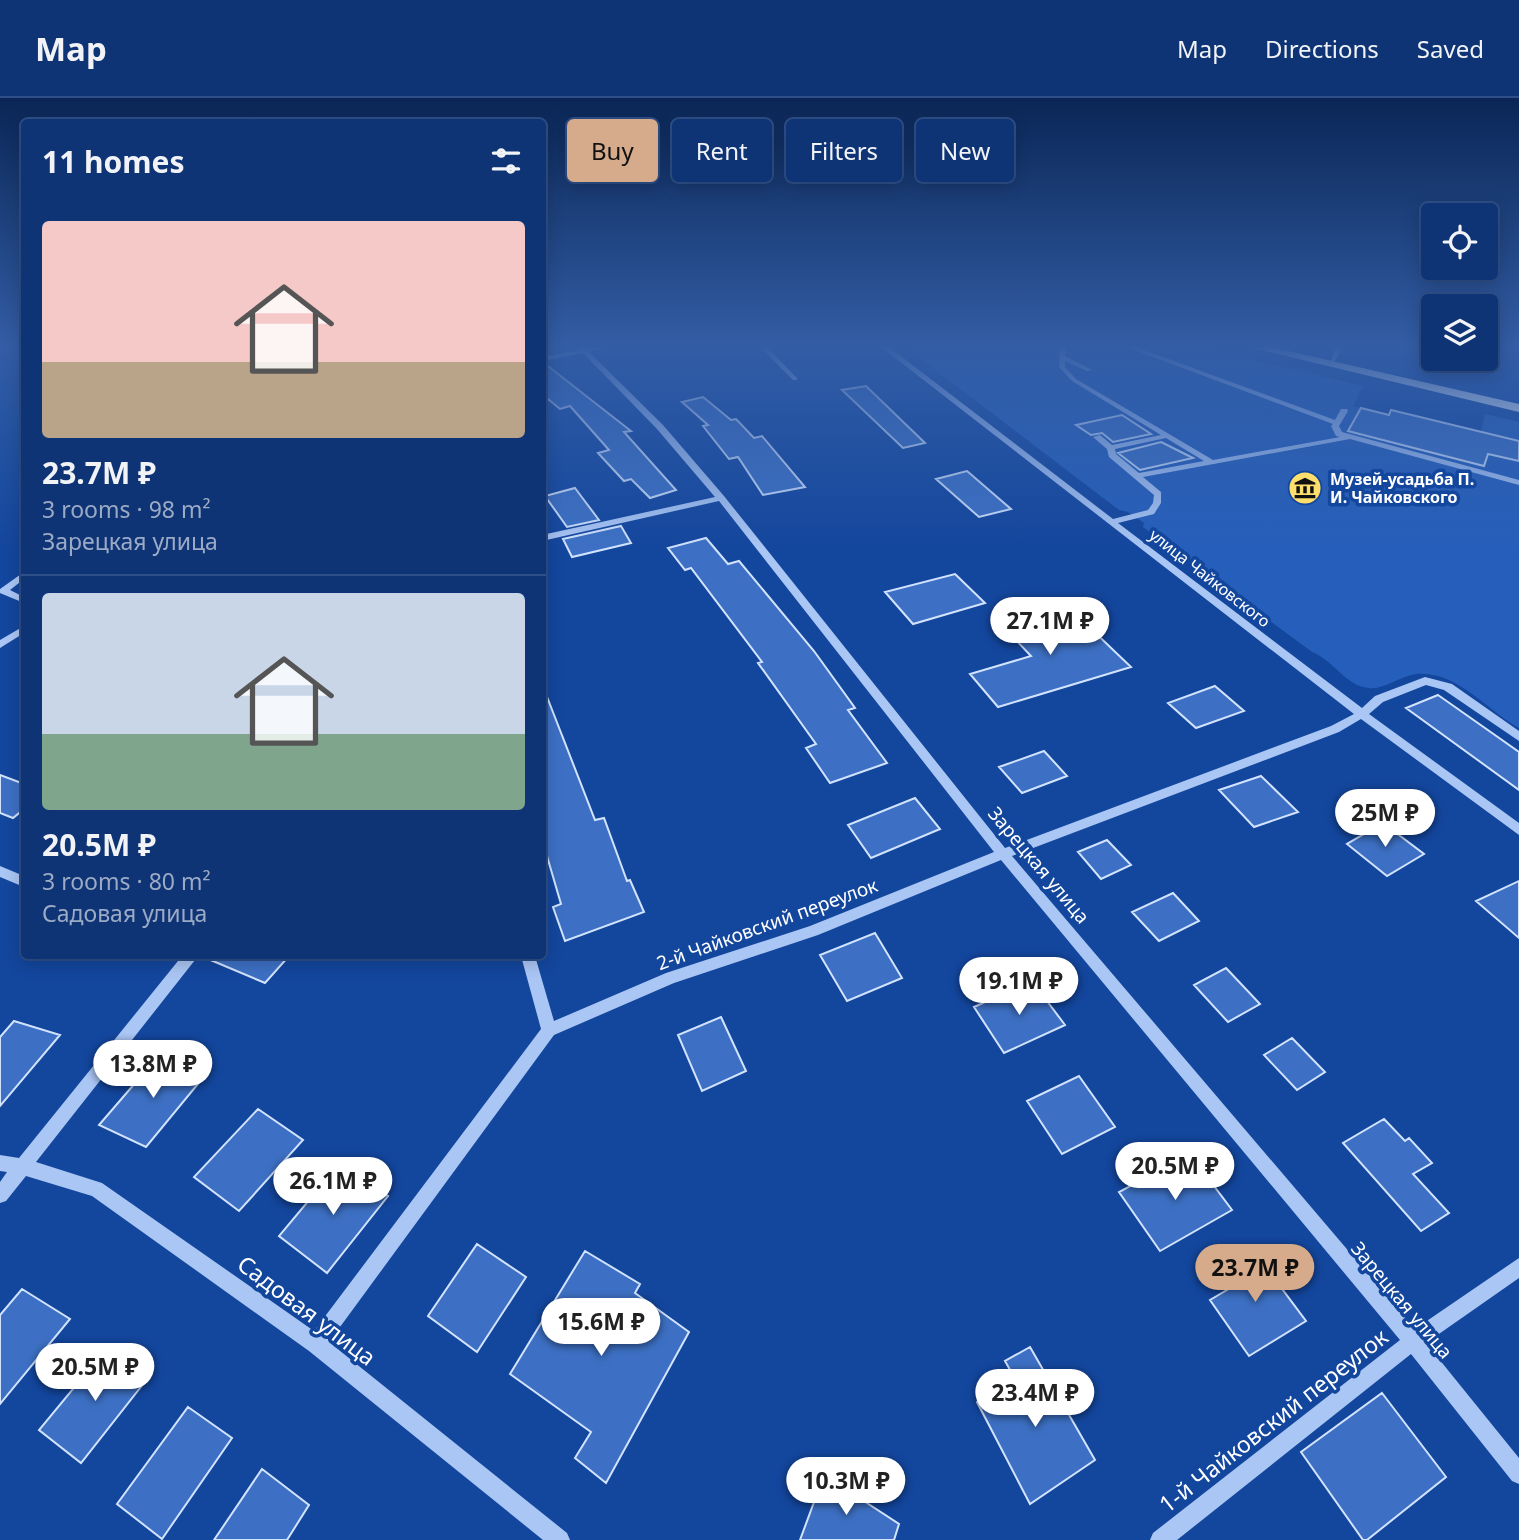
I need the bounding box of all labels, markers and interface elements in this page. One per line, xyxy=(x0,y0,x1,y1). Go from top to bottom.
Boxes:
text: Map xyxy=(35,26,107,71)
text: Map xyxy=(1177,32,1227,65)
text: Directions xyxy=(1265,32,1379,65)
text: Saved xyxy=(1417,32,1484,65)
chip: Buy xyxy=(567,119,658,182)
chip: Rent xyxy=(672,119,772,182)
chip: Filters xyxy=(786,119,902,182)
chip: New xyxy=(916,119,1014,182)
text: 11 homes xyxy=(42,141,185,182)
icon: filters xyxy=(487,142,525,180)
map controls xyxy=(1421,203,1498,371)
button: locate xyxy=(1421,203,1498,280)
icon: home xyxy=(221,266,347,392)
button: layers xyxy=(1421,294,1498,371)
text: 23.7M ₽ xyxy=(42,452,156,493)
place label: Музей-усадьба П. И. Чайковского xyxy=(1330,468,1474,508)
museum icon: Музей-усадьба П. И. Чайковского xyxy=(1286,469,1324,507)
text: 3 rooms · 98 m² xyxy=(42,493,211,525)
street label: улица Чайковского xyxy=(1145,524,1275,632)
text: Зарецкая улица xyxy=(42,525,218,557)
pin: 27.1M ₽ xyxy=(985,598,1115,657)
text: 27.1M ₽ xyxy=(1006,604,1094,636)
icon: home xyxy=(221,638,347,764)
pin: 25M ₽ xyxy=(1336,790,1434,849)
text: 25M ₽ xyxy=(1351,796,1419,828)
street label: Зарецкая улица xyxy=(982,801,1096,929)
text: 20.5M ₽ xyxy=(42,824,156,865)
text: 3 rooms · 80 m² xyxy=(42,865,211,897)
street label: 2-й Чайковский переулок xyxy=(653,872,881,976)
text: Садовая улица xyxy=(42,897,207,929)
pin: 19.1M ₽ xyxy=(954,958,1084,1017)
text: 19.1M ₽ xyxy=(975,964,1063,996)
pin: 13.8M ₽ xyxy=(88,1040,218,1100)
text: 13.8M ₽ xyxy=(109,1047,197,1079)
pin: 20.5M ₽ xyxy=(1110,1142,1240,1202)
text: 20.5M ₽ xyxy=(1131,1149,1219,1181)
pin: 26.1M ₽ xyxy=(268,1158,398,1217)
text: 26.1M ₽ xyxy=(289,1164,377,1196)
street label: Зарецкая улица xyxy=(1345,1236,1459,1364)
pin: 23.7M ₽ xyxy=(1190,1244,1320,1304)
street label: Садовая улица xyxy=(231,1247,383,1373)
text: 23.7M ₽ xyxy=(1211,1251,1299,1283)
pin: 15.6M ₽ xyxy=(536,1298,666,1358)
text: 15.6M ₽ xyxy=(557,1305,645,1337)
street label: 1-й Чайковский переулок xyxy=(1152,1320,1395,1520)
pin: 20.5M ₽ xyxy=(30,1344,160,1403)
text: 20.5M ₽ xyxy=(51,1350,139,1382)
pin: 23.4M ₽ xyxy=(970,1370,1100,1429)
text: 23.4M ₽ xyxy=(991,1376,1079,1408)
pin: 10.3M ₽ xyxy=(781,1458,911,1517)
text: 10.3M ₽ xyxy=(802,1464,890,1496)

